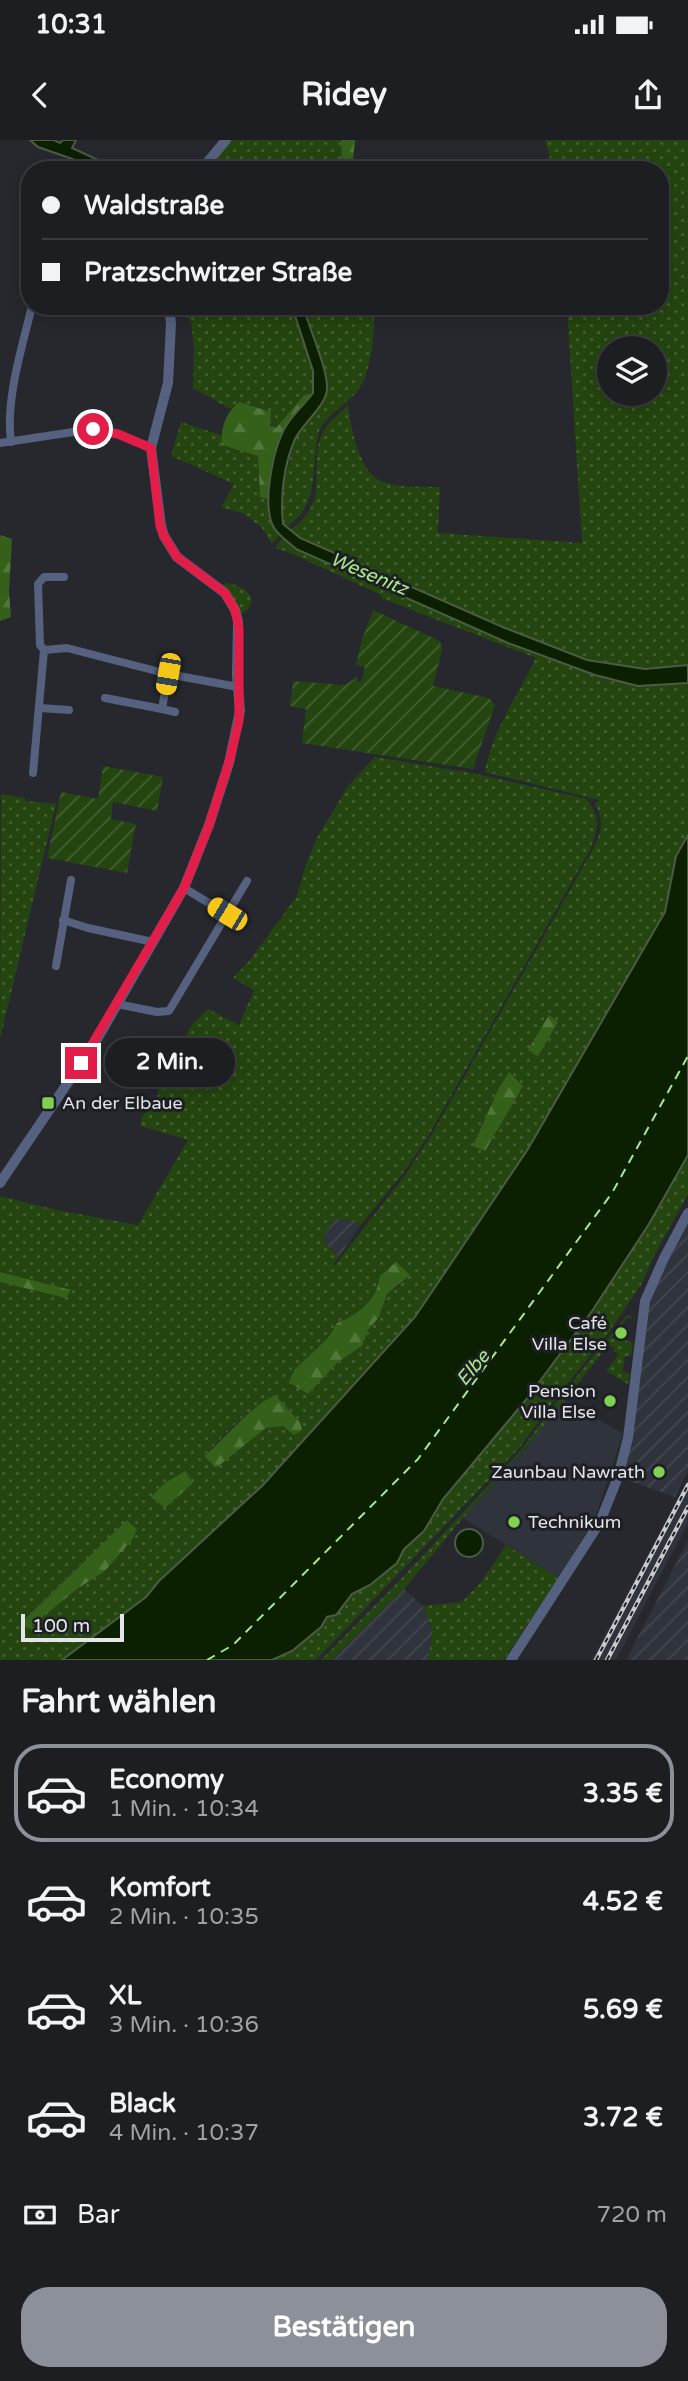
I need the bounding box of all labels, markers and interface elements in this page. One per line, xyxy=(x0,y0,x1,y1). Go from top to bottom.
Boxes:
text: 10:31 xyxy=(35,9,107,40)
icon: back xyxy=(21,76,59,114)
text: Ridey xyxy=(301,76,387,114)
icon: share xyxy=(629,76,667,114)
text: Waldstraße xyxy=(84,190,224,221)
text: Pratzschwitzer Straße xyxy=(84,257,352,288)
map controls xyxy=(597,336,667,406)
button: layers xyxy=(597,336,667,406)
route start xyxy=(77,413,109,445)
water label: Wesenitz xyxy=(327,548,412,601)
car xyxy=(155,651,182,697)
car xyxy=(204,894,251,934)
callout: 2 Min. xyxy=(106,1038,235,1088)
route end xyxy=(65,1047,97,1079)
text: 2 Min. xyxy=(136,1048,204,1076)
place label: An der Elbaue xyxy=(62,1092,183,1114)
marker: An der Elbaue xyxy=(40,1095,56,1111)
place label: Café Villa Else xyxy=(532,1312,607,1355)
marker: Café Villa Else xyxy=(613,1325,629,1341)
water label: Elbe xyxy=(452,1345,495,1390)
place label: Pension Villa Else xyxy=(521,1380,596,1423)
marker: Pension Villa Else xyxy=(602,1393,618,1409)
place label: Zaunbau Nawrath xyxy=(491,1461,645,1483)
marker: Zaunbau Nawrath xyxy=(651,1464,667,1480)
place label: Technikum xyxy=(528,1511,621,1533)
marker: Technikum xyxy=(506,1514,522,1530)
scale bar xyxy=(21,1611,124,1643)
text: 100 m xyxy=(32,1615,90,1637)
text: Fahrt wählen xyxy=(21,1683,217,1721)
icon: car xyxy=(25,1762,88,1825)
text: Economy xyxy=(109,1764,224,1795)
text: 3.35 € xyxy=(583,1778,663,1809)
text: 1 Min. · 10:34 xyxy=(109,1795,259,1823)
icon: car xyxy=(25,1870,88,1933)
text: Komfort xyxy=(109,1872,211,1903)
text: 4.52 € xyxy=(583,1886,663,1917)
text: 2 Min. · 10:35 xyxy=(109,1903,259,1931)
icon: car xyxy=(25,1978,88,2041)
text: XL xyxy=(109,1980,141,2011)
text: 5.69 € xyxy=(583,1994,663,2025)
text: 3 Min. · 10:36 xyxy=(109,2011,259,2039)
icon: car xyxy=(25,2086,88,2149)
text: Black xyxy=(109,2088,176,2119)
text: 3.72 € xyxy=(583,2102,663,2133)
text: 4 Min. · 10:37 xyxy=(109,2119,259,2147)
icon: cash xyxy=(21,2196,59,2234)
text: Bar xyxy=(77,2199,120,2230)
text: 720 m xyxy=(597,2201,667,2229)
button: Bestätigen xyxy=(21,2287,667,2367)

